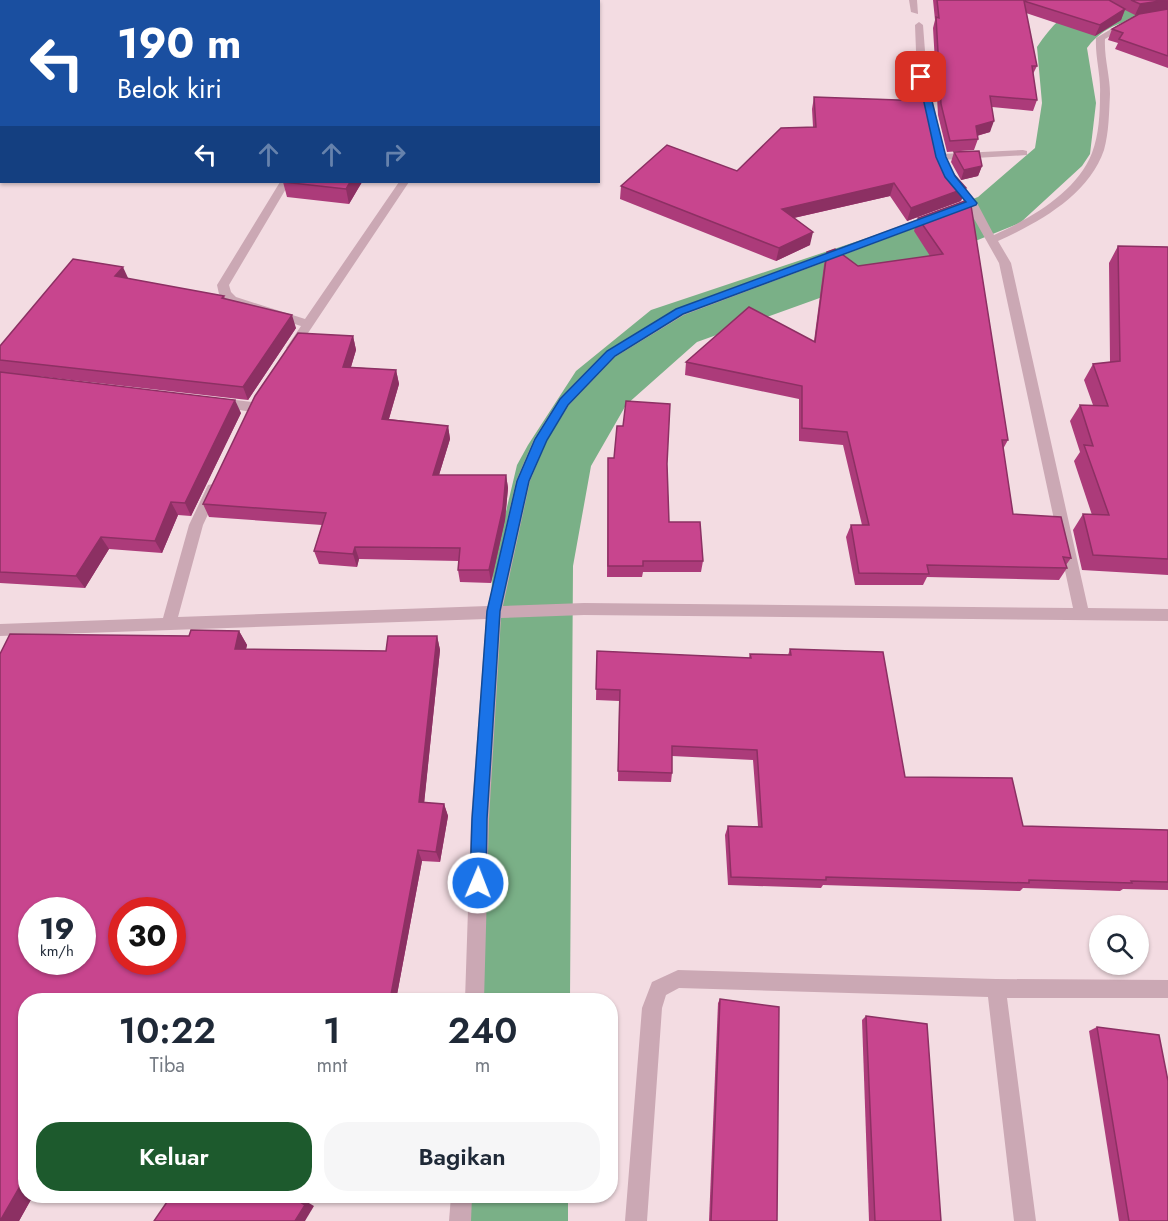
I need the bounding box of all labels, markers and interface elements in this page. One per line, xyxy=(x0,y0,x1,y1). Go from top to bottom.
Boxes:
text: 190 m xyxy=(117,13,241,74)
icon: left xyxy=(18,24,96,102)
pin xyxy=(895,51,946,102)
icon: arrive xyxy=(904,60,937,93)
text: Belok kiri xyxy=(117,69,222,108)
icon: left xyxy=(189,138,222,171)
icon: ahead xyxy=(252,138,285,171)
icon: ahead xyxy=(315,138,348,171)
icon: right xyxy=(378,138,411,171)
position arrow xyxy=(446,851,510,915)
speed limit sign: 30 xyxy=(108,897,186,975)
text: 19 xyxy=(39,907,75,950)
map controls xyxy=(1089,915,1149,975)
button: search xyxy=(1089,915,1149,975)
text: km/h xyxy=(40,940,74,962)
text: 10:22 xyxy=(119,1004,216,1056)
text: 1 xyxy=(323,1004,341,1056)
text: 240 xyxy=(448,1004,517,1056)
text: Tiba xyxy=(149,1051,185,1080)
text: mnt xyxy=(316,1051,347,1080)
text: m xyxy=(475,1051,490,1080)
button: Keluar xyxy=(36,1122,312,1191)
button: Bagikan xyxy=(324,1122,600,1191)

